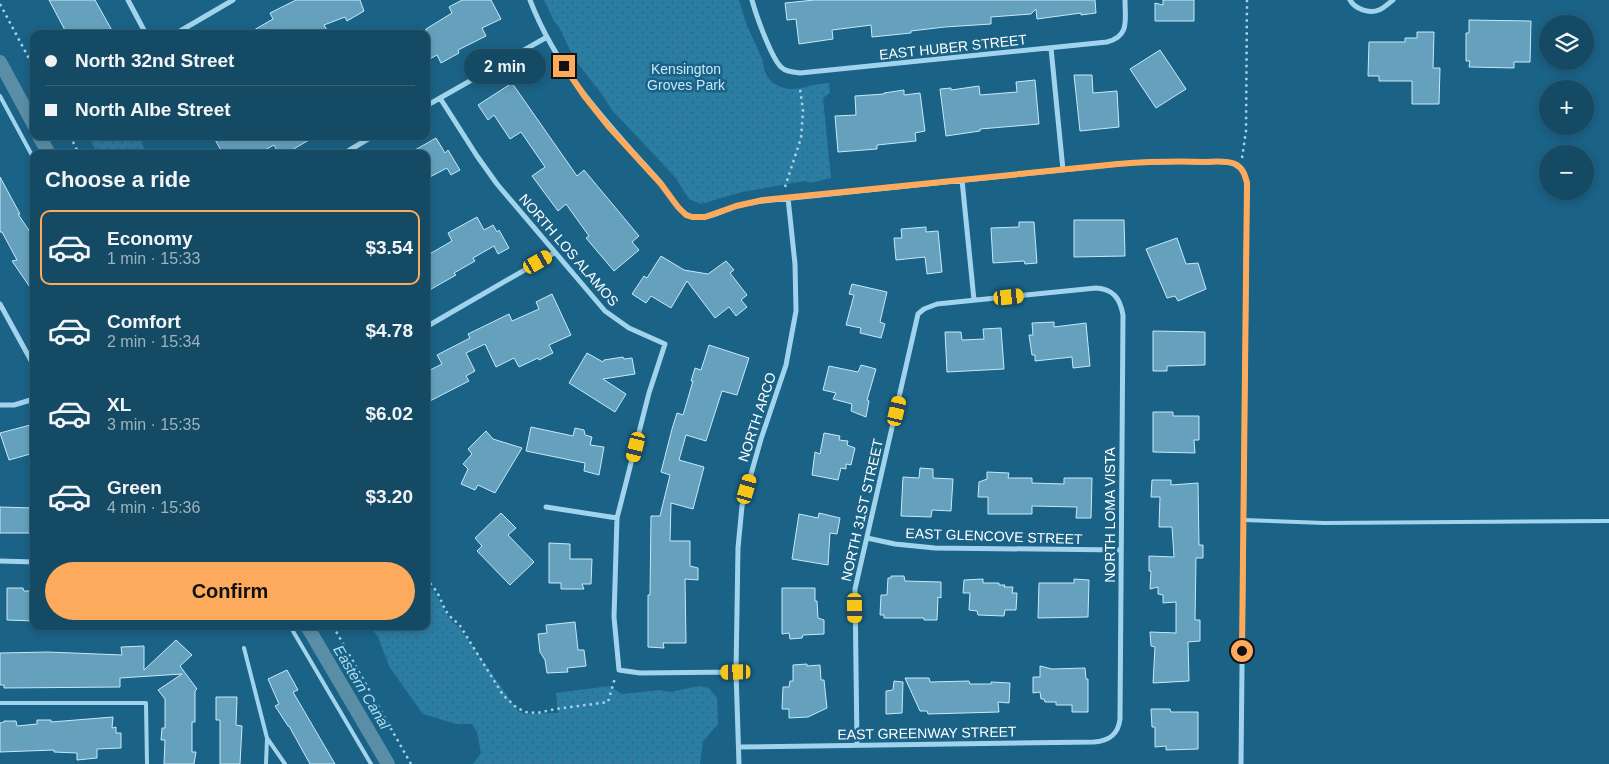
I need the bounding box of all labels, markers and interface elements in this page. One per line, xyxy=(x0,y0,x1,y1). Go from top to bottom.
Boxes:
map controls xyxy=(1539,15,1594,200)
button: layers xyxy=(1539,15,1594,70)
street label: EAST HUBER STREET xyxy=(878,31,1028,63)
callout: 2 min xyxy=(464,48,546,84)
text: North 32nd Street xyxy=(75,50,234,71)
route end xyxy=(553,55,575,77)
text: 2 min xyxy=(484,58,526,75)
park label: Kensington Groves Park xyxy=(647,61,726,93)
button: + xyxy=(1539,80,1594,135)
text: North Albe Street xyxy=(75,99,231,120)
button: − xyxy=(1539,145,1594,200)
text: Choose a ride xyxy=(45,167,190,192)
street label: NORTH LOS ALAMOS xyxy=(516,191,622,309)
icon: car xyxy=(47,225,92,270)
text: Economy xyxy=(107,228,193,249)
text: $3.54 xyxy=(365,237,413,258)
car xyxy=(521,248,554,276)
text: 1 min · 15:33 xyxy=(107,250,200,267)
car xyxy=(993,288,1024,306)
icon: car xyxy=(47,308,92,353)
text: Comfort xyxy=(107,311,181,332)
text: $4.78 xyxy=(365,320,413,341)
text: 2 min · 15:34 xyxy=(107,333,200,350)
street label: NORTH ARCO xyxy=(735,370,779,464)
icon: car xyxy=(47,391,92,436)
text: XL xyxy=(107,394,131,415)
car xyxy=(886,395,907,427)
text: $6.02 xyxy=(365,403,413,424)
text: 3 min · 15:35 xyxy=(107,416,200,433)
car xyxy=(625,431,646,463)
street label: NORTH 31ST STREET xyxy=(838,437,886,583)
street label: NORTH LOMA VISTA xyxy=(1102,447,1118,583)
car xyxy=(735,473,758,505)
icon: car xyxy=(47,474,92,519)
text: Green xyxy=(107,477,162,498)
text: $3.20 xyxy=(365,486,413,507)
text: 4 min · 15:36 xyxy=(107,499,200,516)
street label: EAST GLENCOVE STREET xyxy=(905,525,1083,547)
button: Confirm xyxy=(45,562,415,620)
car xyxy=(847,593,862,623)
route start xyxy=(1231,640,1253,662)
water label: Eastern Canal xyxy=(330,642,394,733)
car xyxy=(720,664,751,680)
street label: EAST GREENWAY STREET xyxy=(837,723,1017,743)

